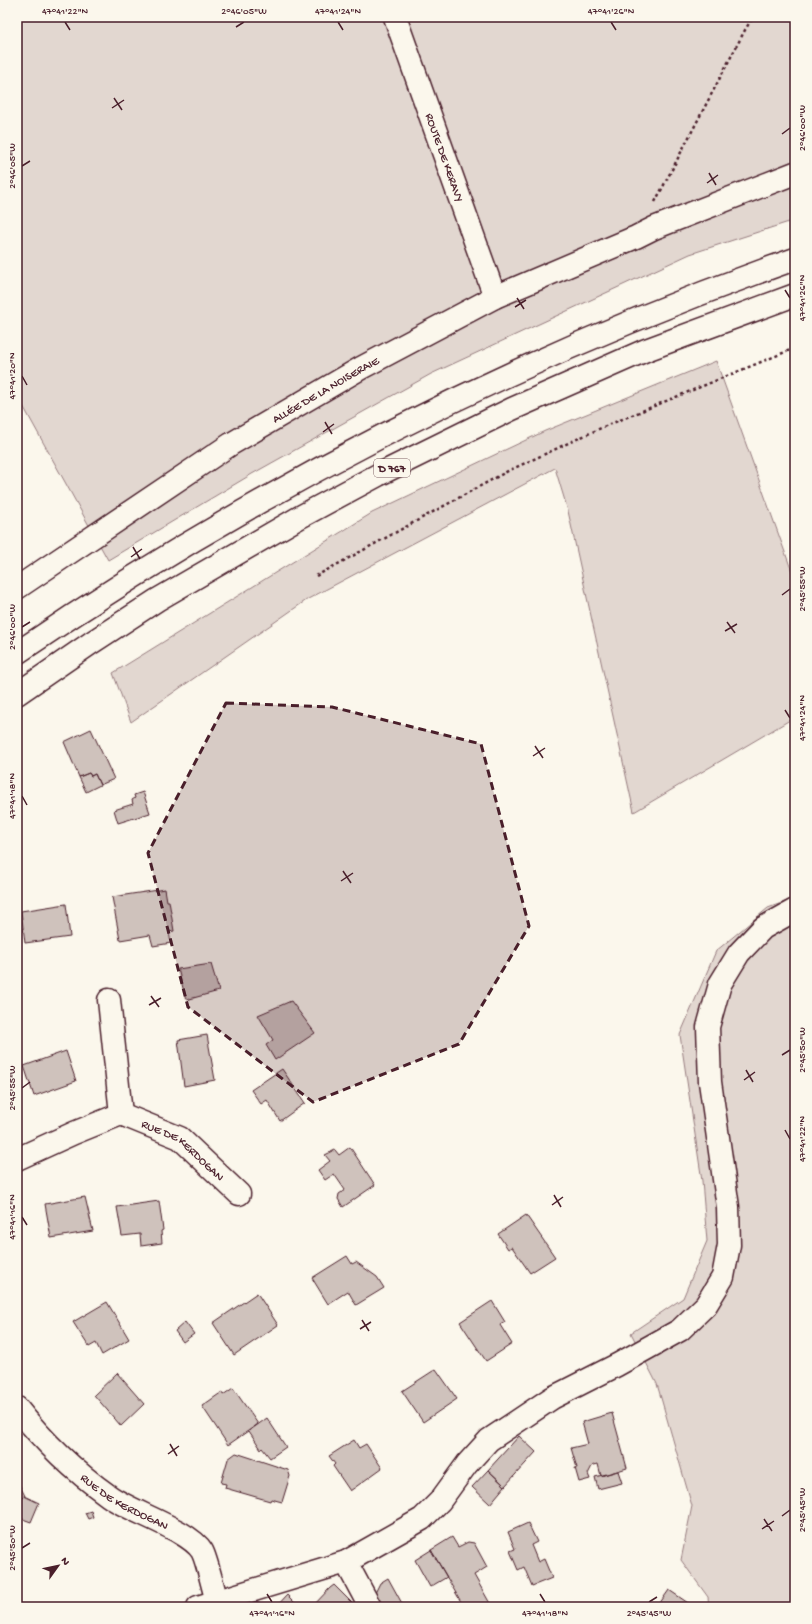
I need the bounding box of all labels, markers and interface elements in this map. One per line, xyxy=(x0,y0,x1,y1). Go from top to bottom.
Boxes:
text: 47°41'22"N xyxy=(42,6,89,18)
text: 2°46'05"W xyxy=(221,6,267,18)
text: 47°41'24"N xyxy=(315,6,361,18)
text: 47°41'26"N xyxy=(588,6,635,18)
text: 2°46'00"W xyxy=(797,105,809,151)
street label: ROUTE DE KERAVY xyxy=(421,112,466,205)
text: 2°46'05"W xyxy=(7,143,19,189)
text: 47°41'26"N xyxy=(797,274,809,321)
text: 47°41'20"N xyxy=(7,352,19,400)
street label: ALLÉE DE LA NOISERAIE xyxy=(270,354,382,427)
road number: D 767 xyxy=(374,459,410,477)
text: 2°45'55"W xyxy=(797,566,809,612)
text: 2°46'00"W xyxy=(7,604,19,650)
text: 47°41'24"N xyxy=(797,695,809,741)
text: 47°41'18"N xyxy=(7,773,19,819)
text: 2°45'50"W xyxy=(797,1027,809,1073)
text: 2°45'55"W xyxy=(7,1065,19,1111)
text: 47°41'22"N xyxy=(797,1115,809,1162)
street label: RUE DE KERDOGAN xyxy=(139,1118,226,1185)
text: 47°41'16"N xyxy=(7,1194,19,1240)
street label: RUE DE KERDOGAN xyxy=(77,1472,170,1534)
text: 2°45'45"W xyxy=(797,1487,809,1532)
text: 2°45'50"W xyxy=(7,1525,19,1571)
north arrow xyxy=(38,1546,78,1586)
text: N xyxy=(58,1555,72,1568)
text: 47°41'16"N xyxy=(249,1608,295,1620)
text: 47°41'18"N xyxy=(522,1608,568,1620)
text: 2°45'45"W xyxy=(627,1608,672,1620)

